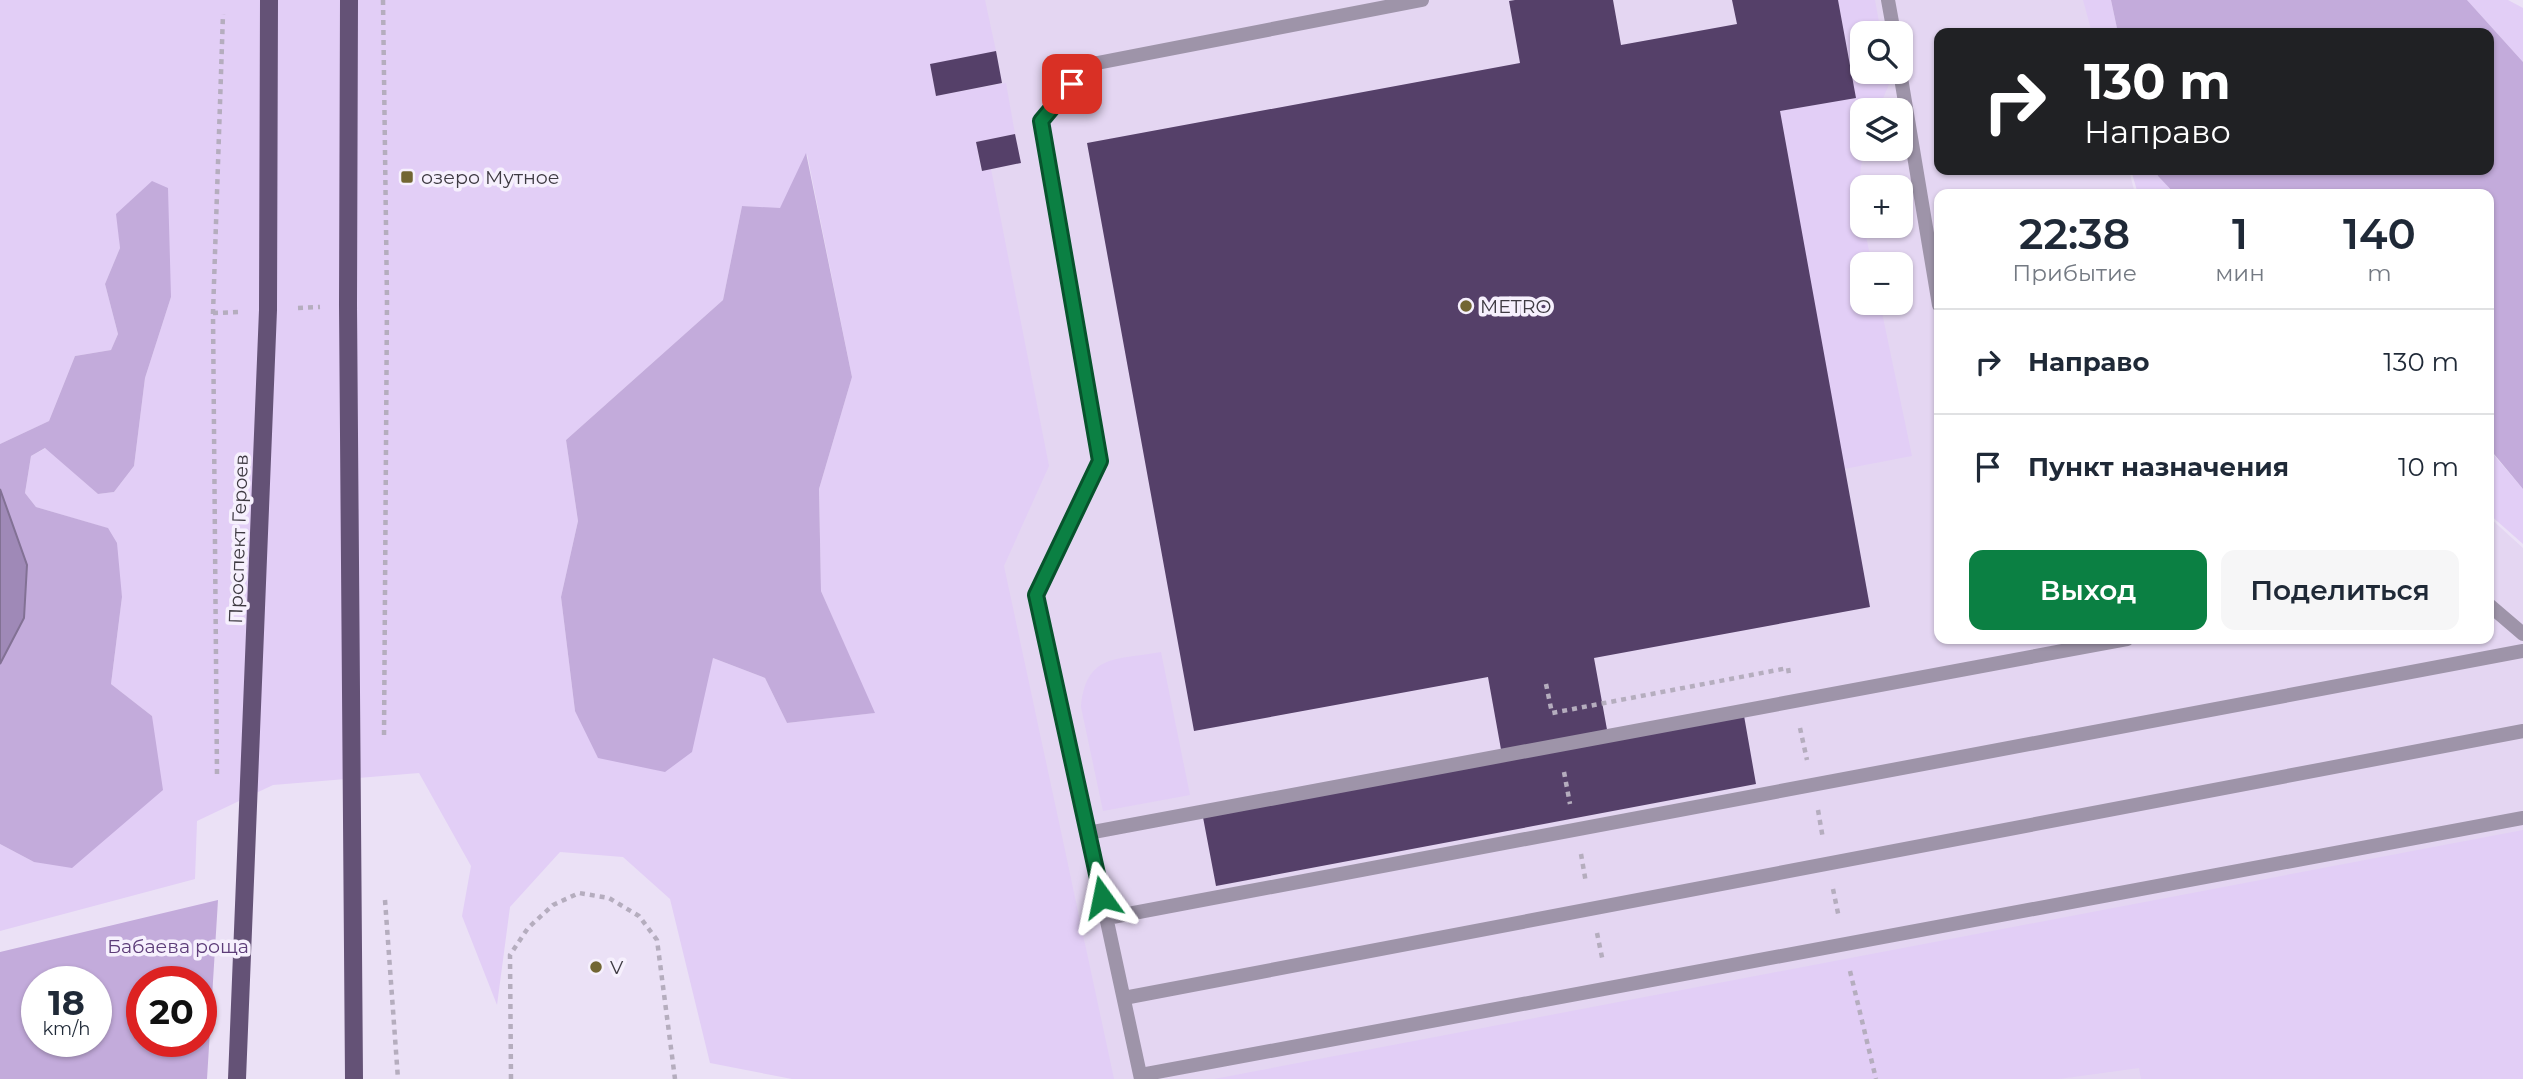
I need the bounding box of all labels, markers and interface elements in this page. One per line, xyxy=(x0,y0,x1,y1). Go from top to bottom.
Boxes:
map controls xyxy=(1850,21,1913,315)
button: search xyxy=(1850,21,1913,84)
text: 130 m xyxy=(2084,52,2231,111)
pin xyxy=(1042,54,1102,114)
icon: right xyxy=(1969,56,2060,147)
icon: arrive xyxy=(1053,65,1091,103)
button: layers xyxy=(1850,98,1913,161)
text: Направо xyxy=(2084,112,2231,151)
place label: озеро Мутное xyxy=(421,166,560,189)
marker: озеро Мутное xyxy=(399,169,415,185)
button: + xyxy=(1850,175,1913,238)
text: 22:38 xyxy=(2019,208,2130,260)
text: 1 xyxy=(2232,208,2248,260)
text: 140 xyxy=(2343,208,2416,260)
button: − xyxy=(1850,252,1913,315)
text: Прибытие xyxy=(2012,259,2137,287)
text: мин xyxy=(2215,259,2265,287)
text: m xyxy=(2367,259,2392,287)
place label: METRO xyxy=(1480,295,1551,318)
marker: METRO xyxy=(1458,298,1474,314)
icon: right xyxy=(1969,343,2007,381)
text: Направо xyxy=(2028,346,2149,378)
text: 130 m xyxy=(2383,346,2459,378)
icon: arrive xyxy=(1969,448,2007,486)
text: Пункт назначения xyxy=(2028,451,2289,483)
text: 10 m xyxy=(2398,451,2459,483)
street label: Проспект Героев xyxy=(224,454,253,624)
button: Выход xyxy=(1969,550,2207,630)
button: Поделиться xyxy=(2221,550,2459,630)
position arrow xyxy=(1065,860,1139,934)
park label: Бабаева роща xyxy=(107,935,249,958)
place label: V xyxy=(610,956,624,979)
marker: V xyxy=(588,959,604,975)
speed limit sign: 20 xyxy=(126,966,217,1057)
text: 18 xyxy=(48,981,85,1024)
text: km/h xyxy=(42,1018,91,1040)

